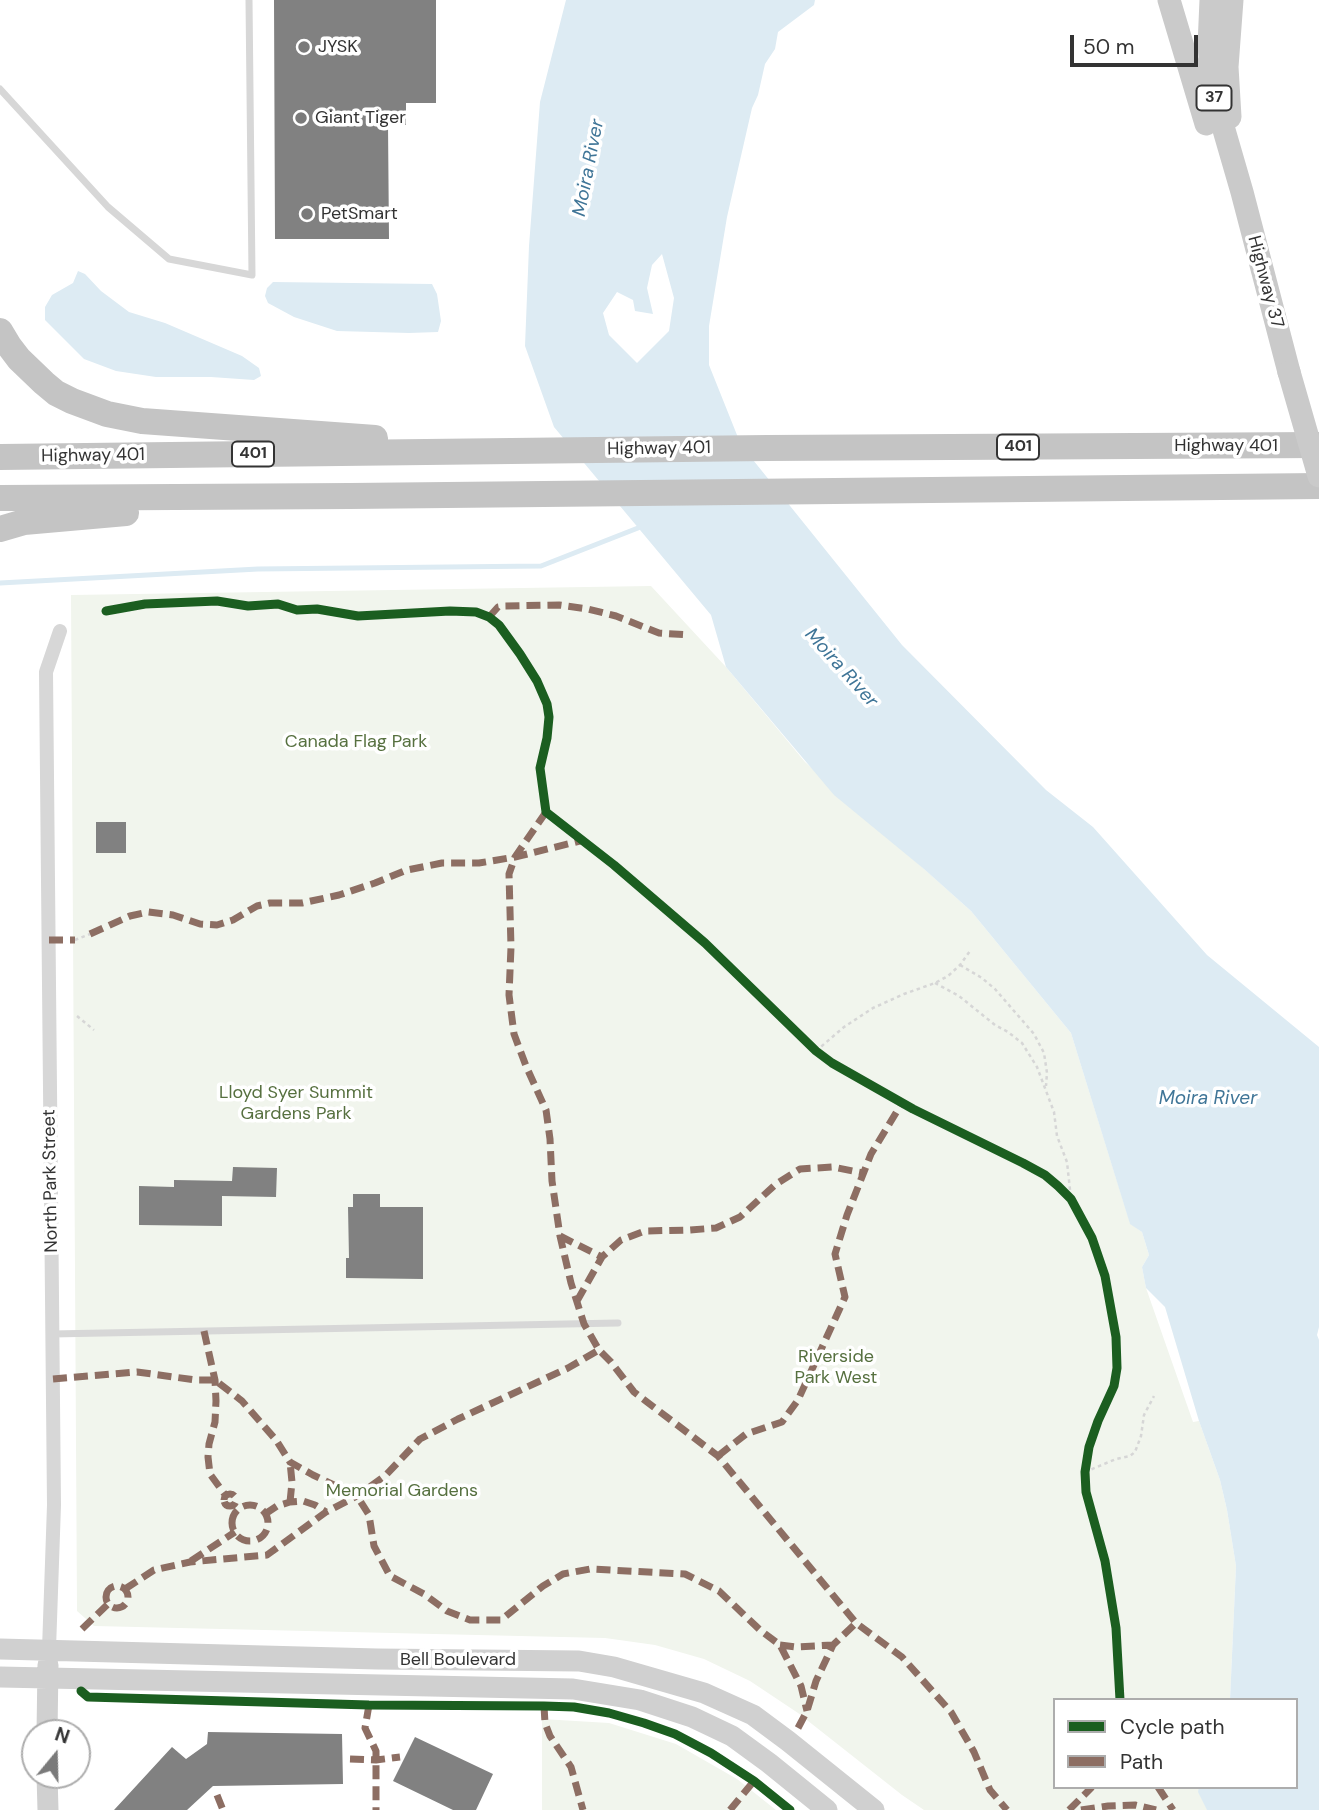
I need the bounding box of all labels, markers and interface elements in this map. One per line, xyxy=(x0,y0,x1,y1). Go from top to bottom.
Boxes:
scale bar xyxy=(1074,21,1202,65)
text: 50 m xyxy=(1083,33,1134,61)
place label: JYSK xyxy=(318,36,358,58)
marker: JYSK xyxy=(296,39,312,55)
road number: 37 xyxy=(1196,86,1232,110)
place label: Giant Tiger xyxy=(315,107,406,129)
marker: Giant Tiger xyxy=(293,110,309,126)
water label: Moira River xyxy=(568,117,610,219)
place label: PetSmart xyxy=(321,203,398,225)
marker: PetSmart xyxy=(299,206,315,222)
street label: Highway 37 xyxy=(1242,233,1288,331)
road number: 401 xyxy=(997,434,1039,460)
street label: Highway 401 xyxy=(1174,435,1278,457)
street label: Highway 401 xyxy=(607,437,711,461)
road number: 401 xyxy=(232,442,274,467)
street label: Highway 401 xyxy=(41,444,145,468)
water label: Moira River xyxy=(800,624,882,712)
park label: Canada Flag Park xyxy=(285,731,427,753)
park label: Lloyd Syer Summit Gardens Park xyxy=(219,1082,373,1124)
water label: Moira River xyxy=(1159,1088,1257,1110)
street label: North Park Street xyxy=(39,1109,63,1253)
park label: Riverside Park West xyxy=(795,1346,877,1388)
park label: Memorial Gardens xyxy=(326,1480,478,1502)
street label: Bell Boulevard xyxy=(400,1649,516,1671)
legend xyxy=(1053,1698,1298,1789)
text: Cycle path xyxy=(1120,1713,1225,1741)
north arrow xyxy=(21,1719,91,1789)
text: N xyxy=(52,1721,73,1750)
text: Path xyxy=(1120,1748,1163,1776)

